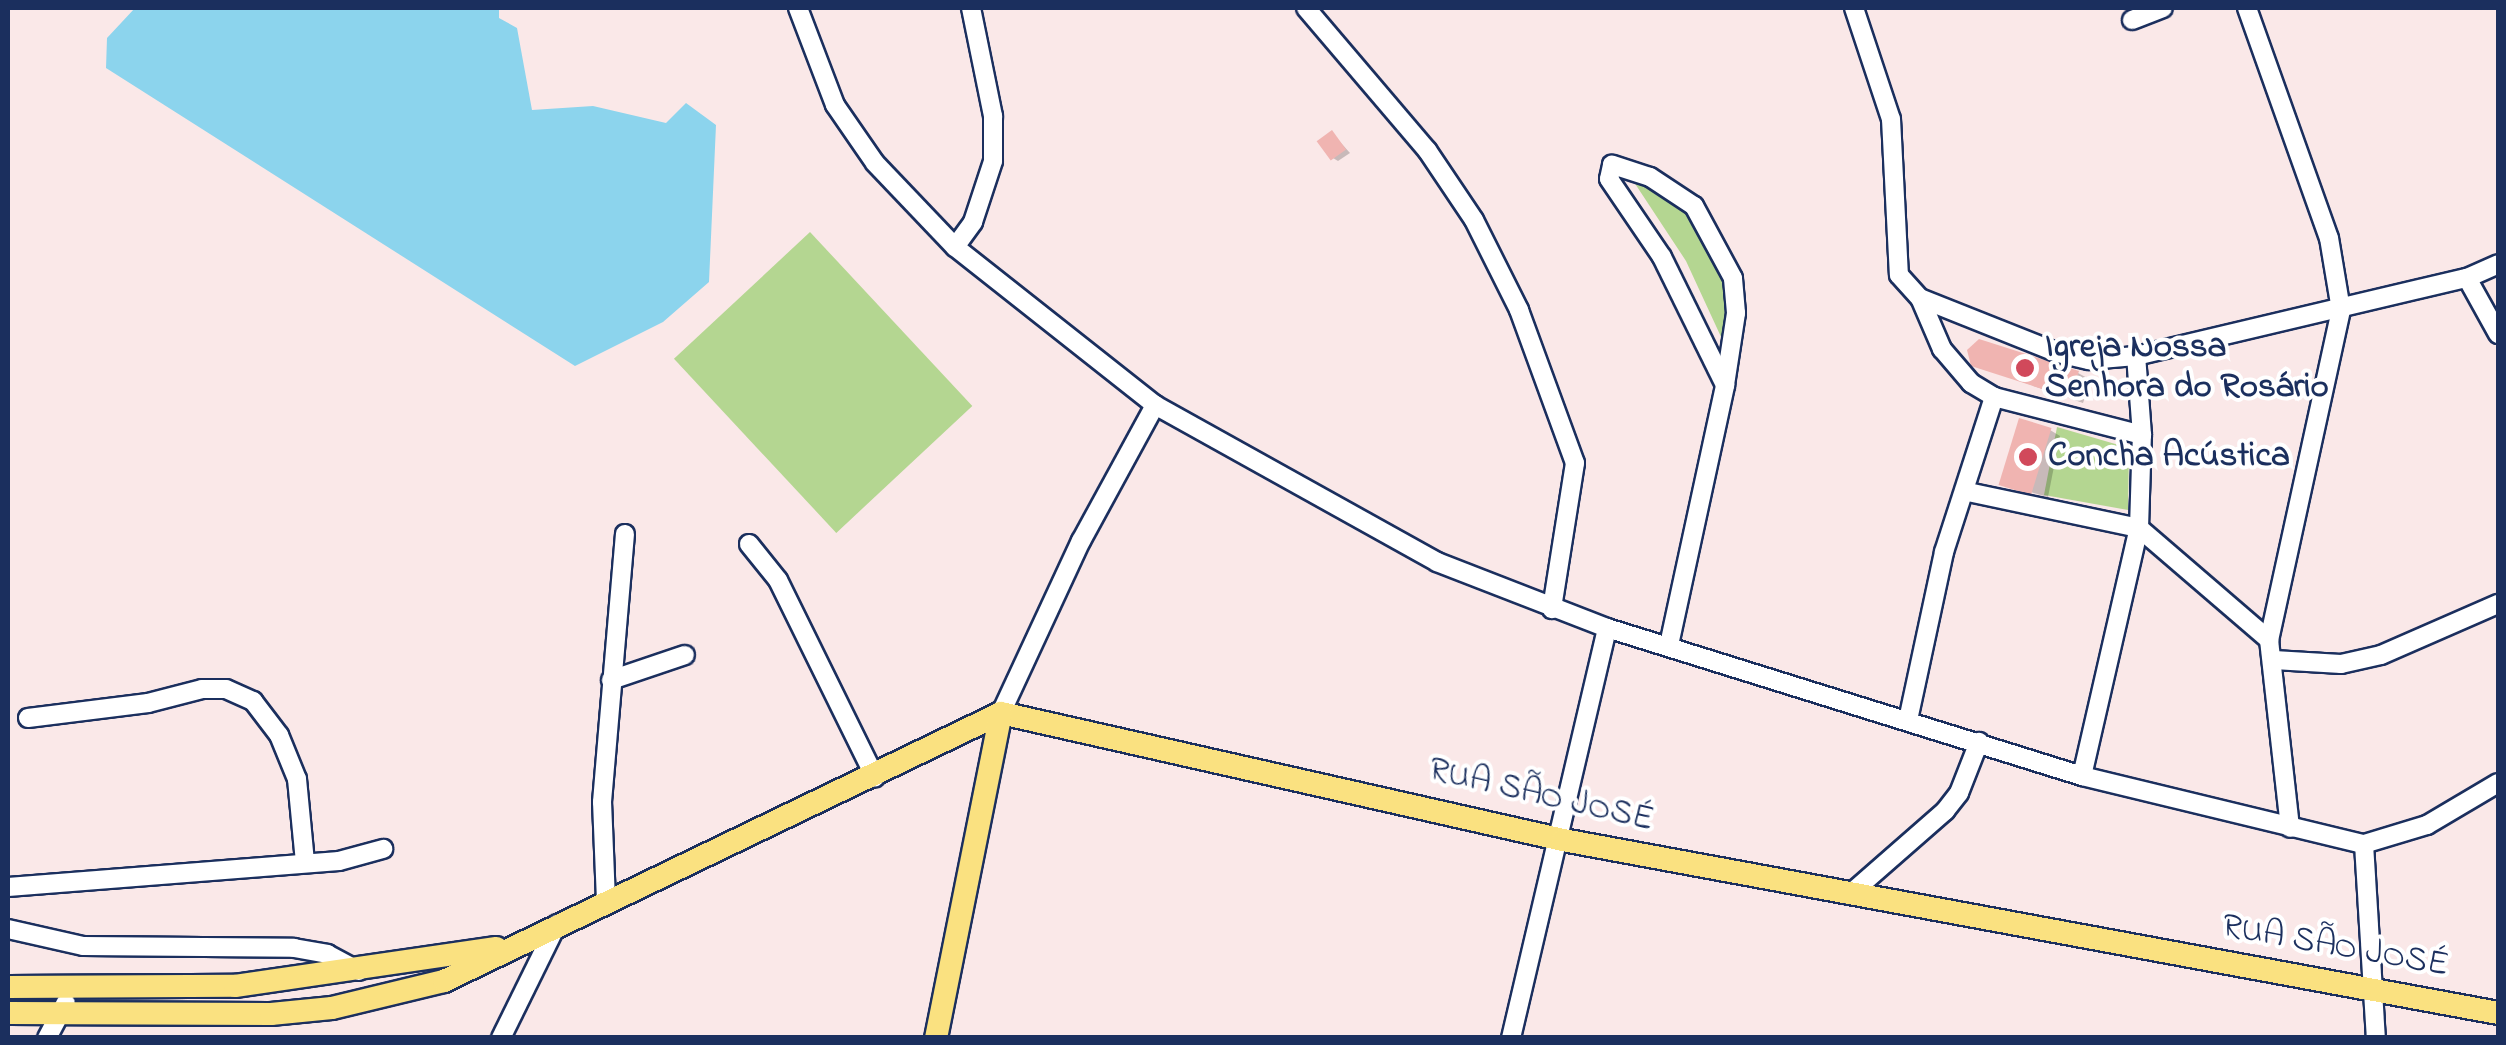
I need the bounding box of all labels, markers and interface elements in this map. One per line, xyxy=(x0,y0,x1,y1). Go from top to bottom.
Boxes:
place label: Igreja Nossa Senhora do Rosário xyxy=(2045,327,2329,409)
marker: Igreja Nossa Senhora do Rosário xyxy=(2014,357,2036,379)
place label: Concha Acústica xyxy=(2048,436,2290,478)
marker: Concha Acústica xyxy=(2017,446,2039,468)
street label: RUA SÃO JOSÉ xyxy=(1424,750,1658,842)
street label: RUA SÃO JOSÉ xyxy=(2218,906,2452,988)

